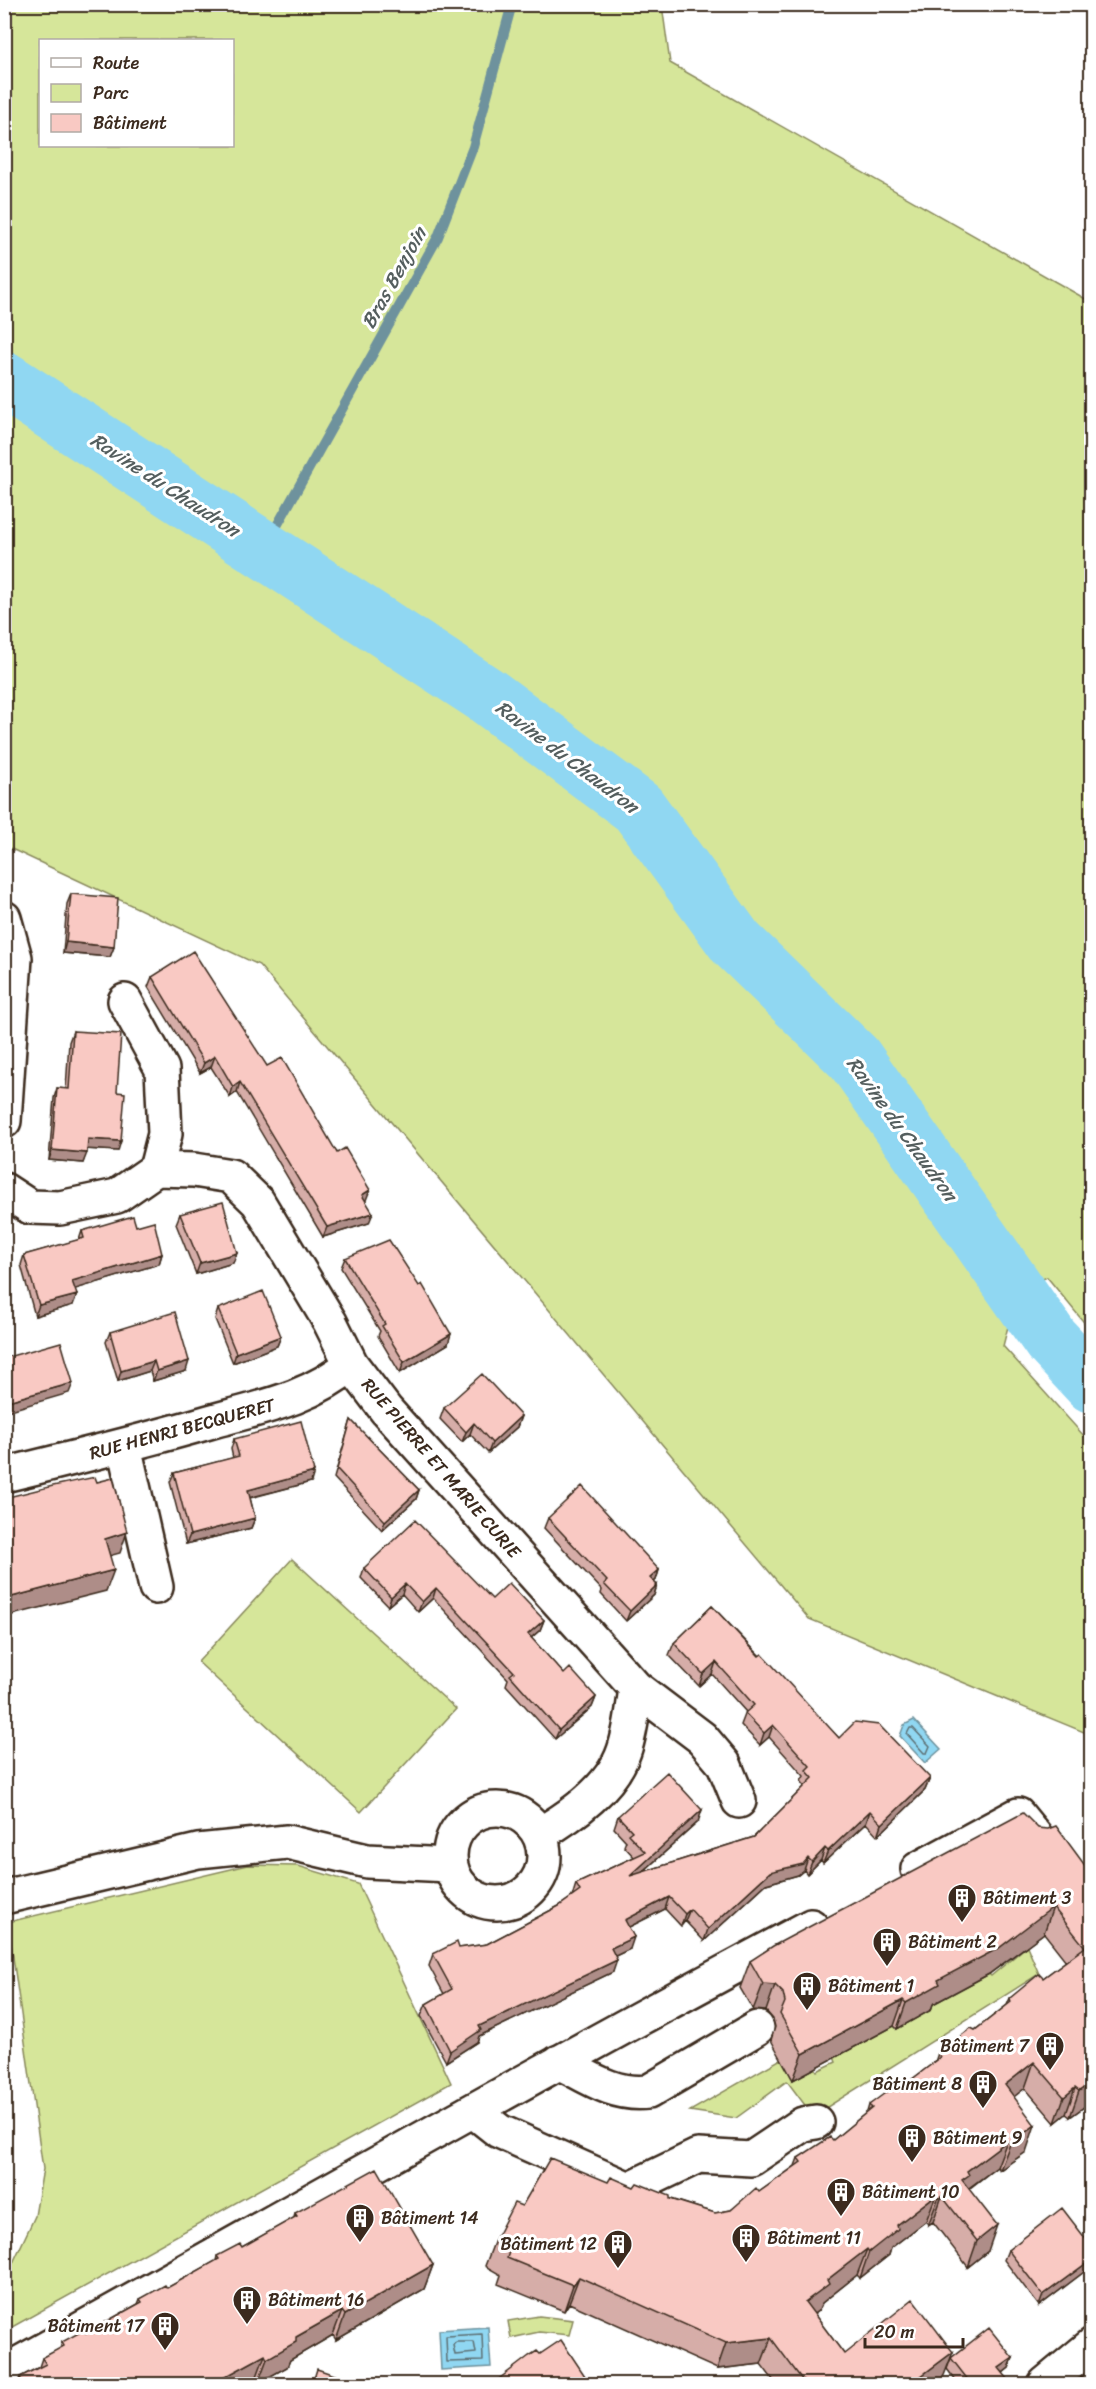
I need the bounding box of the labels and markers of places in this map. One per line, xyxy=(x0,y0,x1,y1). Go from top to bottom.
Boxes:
building icon: Bâtiment 3 xyxy=(946,1882,978,1924)
place label: Bâtiment 3 xyxy=(983,1882,1072,1914)
building icon: Bâtiment 2 xyxy=(871,1926,903,1968)
place label: Bâtiment 2 xyxy=(908,1926,997,1958)
building icon: Bâtiment 1 xyxy=(791,1970,823,2012)
place label: Bâtiment 1 xyxy=(828,1970,915,2002)
place label: Bâtiment 7 xyxy=(940,2030,1031,2062)
building icon: Bâtiment 7 xyxy=(1034,2030,1066,2072)
place label: Bâtiment 8 xyxy=(873,2068,962,2100)
building icon: Bâtiment 8 xyxy=(967,2068,999,2110)
building icon: Bâtiment 9 xyxy=(896,2122,928,2164)
place label: Bâtiment 9 xyxy=(933,2122,1023,2154)
building icon: Bâtiment 10 xyxy=(825,2176,857,2218)
place label: Bâtiment 10 xyxy=(862,2176,960,2208)
building icon: Bâtiment 14 xyxy=(344,2202,376,2244)
place label: Bâtiment 14 xyxy=(381,2202,479,2234)
building icon: Bâtiment 11 xyxy=(730,2222,762,2264)
place label: Bâtiment 11 xyxy=(767,2222,861,2254)
place label: Bâtiment 12 xyxy=(500,2228,597,2260)
building icon: Bâtiment 12 xyxy=(602,2228,634,2270)
building icon: Bâtiment 16 xyxy=(231,2284,263,2326)
place label: Bâtiment 16 xyxy=(268,2284,365,2316)
place label: Bâtiment 17 xyxy=(47,2310,146,2342)
building icon: Bâtiment 17 xyxy=(149,2310,181,2352)

